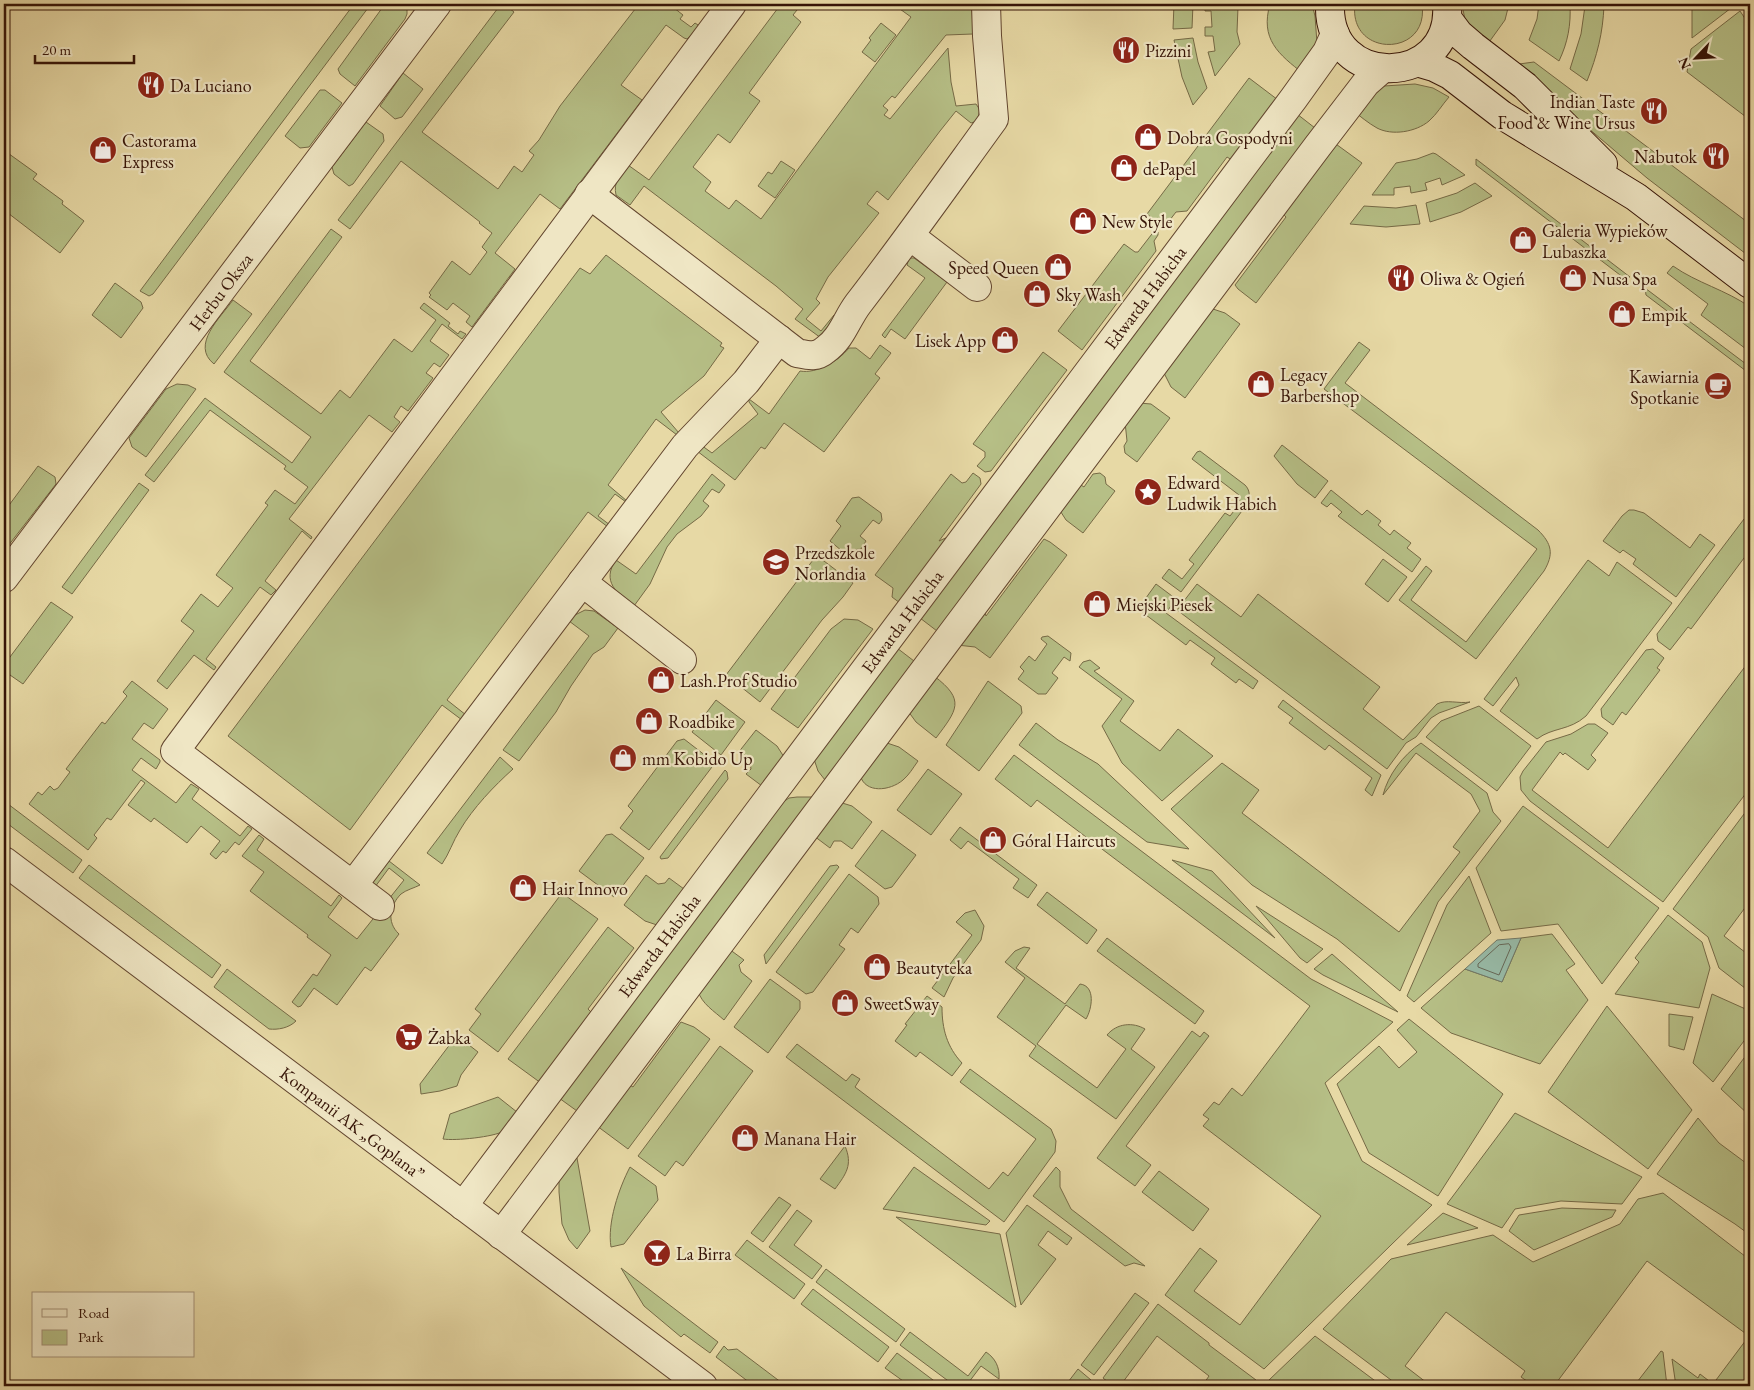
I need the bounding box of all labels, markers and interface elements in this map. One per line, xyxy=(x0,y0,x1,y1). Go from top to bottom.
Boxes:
scale bar xyxy=(35,32,134,64)
north arrow xyxy=(1672,32,1722,82)
restaurant icon: Pizzini xyxy=(1111,35,1141,65)
place label: Pizzini xyxy=(1145,39,1192,62)
text: 20 m xyxy=(42,40,71,59)
text: N xyxy=(1673,54,1695,72)
restaurant icon: Da Luciano xyxy=(136,70,166,100)
place label: Da Luciano xyxy=(170,74,252,97)
place label: Indian Taste Food & Wine Ursus xyxy=(1498,90,1635,134)
restaurant icon: Indian Taste Food & Wine Ursus xyxy=(1639,96,1669,126)
shop icon: Dobra Gospodyni xyxy=(1133,122,1163,152)
place label: Dobra Gospodyni xyxy=(1167,126,1293,149)
place label: Castorama Express xyxy=(122,129,198,173)
shop icon: Castorama Express xyxy=(88,135,118,165)
restaurant icon: Nabutok xyxy=(1701,141,1731,171)
place label: Nabutok xyxy=(1634,145,1698,168)
shop icon: dePapel xyxy=(1109,153,1139,183)
place label: dePapel xyxy=(1143,157,1196,180)
shop icon: New Style xyxy=(1068,206,1098,236)
place label: New Style xyxy=(1102,210,1172,233)
place label: Galeria Wypieków Lubaszka xyxy=(1542,219,1668,263)
shop icon: Galeria Wypieków Lubaszka xyxy=(1508,225,1538,255)
street label: Edwarda Habicha xyxy=(1098,240,1191,353)
street label: Herbu Oksza xyxy=(183,247,258,335)
shop icon: Speed Queen xyxy=(1043,252,1073,282)
place label: Speed Queen xyxy=(948,256,1039,279)
restaurant icon: Oliwa & Ogień xyxy=(1386,263,1416,293)
shop icon: Nusa Spa xyxy=(1558,263,1588,293)
place label: Oliwa & Ogień xyxy=(1420,267,1526,290)
place label: Nusa Spa xyxy=(1592,267,1658,290)
shop icon: Sky Wash xyxy=(1022,279,1052,309)
place label: Sky Wash xyxy=(1056,283,1121,306)
shop icon: Empik xyxy=(1607,299,1637,329)
place label: Empik xyxy=(1641,303,1688,326)
shop icon: Lisek App xyxy=(990,325,1020,355)
place label: Lisek App xyxy=(915,329,986,352)
place label: Legacy Barbershop xyxy=(1280,363,1359,407)
place label: Kawiarnia Spotkanie xyxy=(1629,365,1700,409)
shop icon: Legacy Barbershop xyxy=(1246,369,1276,399)
cafe icon: Kawiarnia Spotkanie xyxy=(1703,371,1733,401)
place label: Edward Ludwik Habich xyxy=(1167,471,1277,515)
place icon: Edward Ludwik Habich xyxy=(1133,477,1163,507)
place label: Przedszkole Norlandia xyxy=(795,541,875,585)
school or university icon: Przedszkole Norlandia xyxy=(761,547,791,577)
street label: Edwarda Habicha xyxy=(855,564,948,677)
shop icon: Miejski Piesek xyxy=(1082,589,1112,619)
place label: Miejski Piesek xyxy=(1116,593,1213,616)
shop icon: Lash.Prof Studio xyxy=(646,665,676,695)
place label: Lash.Prof Studio xyxy=(680,669,797,692)
shop icon: Roadbike xyxy=(634,706,664,736)
place label: Roadbike xyxy=(668,710,735,733)
shop icon: mm Kobido Up xyxy=(608,743,638,773)
place label: mm Kobido Up xyxy=(642,747,753,770)
shop icon: Góral Haircuts xyxy=(978,825,1008,855)
place label: Góral Haircuts xyxy=(1012,829,1116,852)
shop icon: Hair Innovo xyxy=(508,873,538,903)
place label: Hair Innovo xyxy=(542,877,628,900)
street label: Edwarda Habicha xyxy=(612,888,705,1001)
shop icon: Beautyteka xyxy=(862,952,892,982)
place label: Beautyteka xyxy=(896,956,973,979)
shop icon: SweetSway xyxy=(830,988,860,1018)
place label: SweetSway xyxy=(864,992,939,1015)
supermarket icon: Żabka xyxy=(394,1022,424,1052)
place label: Żabka xyxy=(428,1026,471,1049)
street label: Kompanii AK „Goplana” xyxy=(276,1061,430,1185)
shop icon: Manana Hair xyxy=(730,1123,760,1153)
place label: Manana Hair xyxy=(764,1127,856,1150)
bar icon: La Birra xyxy=(642,1238,672,1268)
place label: La Birra xyxy=(676,1242,732,1265)
legend xyxy=(32,1292,195,1358)
text: Road xyxy=(78,1303,110,1322)
text: Park xyxy=(78,1327,105,1346)

